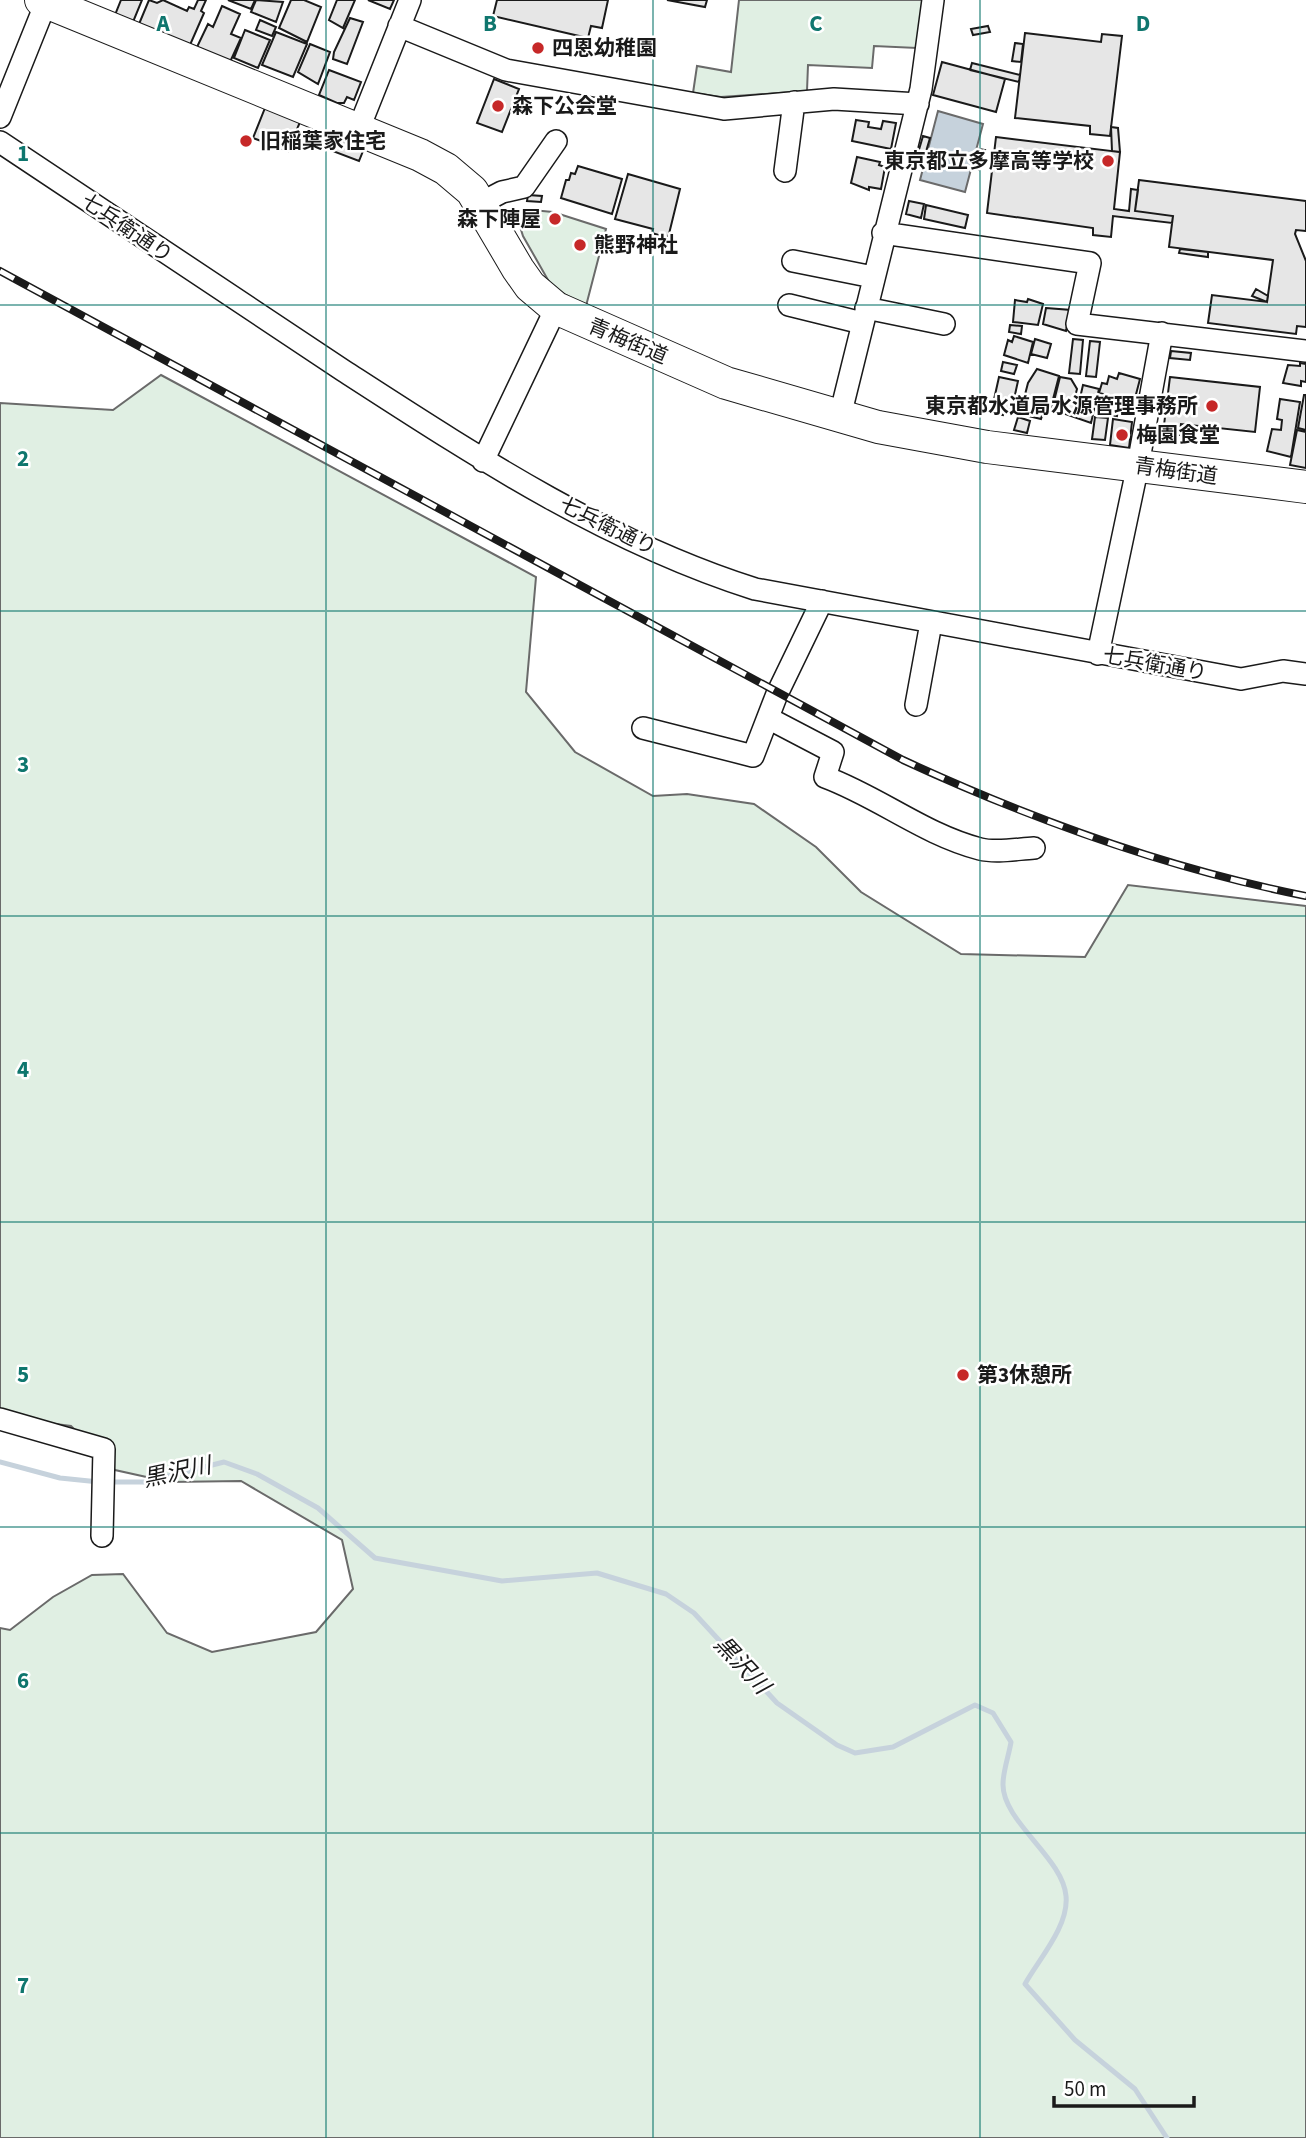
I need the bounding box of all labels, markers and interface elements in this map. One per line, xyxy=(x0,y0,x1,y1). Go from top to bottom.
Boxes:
text: A xyxy=(155,7,170,40)
text: B xyxy=(483,7,497,40)
text: C xyxy=(809,7,823,40)
text: D xyxy=(1136,7,1150,40)
place label: 四恩幼稚園 xyxy=(552,33,657,63)
marker: 四恩幼稚園 xyxy=(530,40,546,56)
place label: 森下公会堂 xyxy=(512,91,617,121)
marker: 森下公会堂 xyxy=(490,98,506,114)
place label: 旧稲葉家住宅 xyxy=(260,126,386,156)
marker: 旧稲葉家住宅 xyxy=(238,133,254,149)
text: 1 xyxy=(17,137,29,170)
place label: 東京都立多摩高等学校 xyxy=(884,146,1094,176)
marker: 東京都立多摩高等学校 xyxy=(1100,153,1116,169)
street label: 七兵衛通り xyxy=(75,186,179,270)
place label: 森下陣屋 xyxy=(457,204,541,234)
marker: 森下陣屋 xyxy=(547,211,563,227)
place label: 熊野神社 xyxy=(594,230,678,260)
marker: 熊野神社 xyxy=(572,237,588,253)
street label: 青梅街道 xyxy=(583,311,673,371)
place label: 東京都水道局水源管理事務所 xyxy=(925,391,1198,421)
marker: 東京都水道局水源管理事務所 xyxy=(1204,398,1220,414)
place label: 梅園食堂 xyxy=(1136,420,1220,450)
marker: 梅園食堂 xyxy=(1114,427,1130,443)
text: 2 xyxy=(17,442,29,475)
street label: 青梅街道 xyxy=(1132,450,1220,492)
street label: 七兵衛通り xyxy=(554,490,662,562)
street label: 七兵衛通り xyxy=(1101,640,1209,688)
text: 3 xyxy=(17,748,29,781)
text: 4 xyxy=(17,1053,29,1086)
text: 5 xyxy=(17,1358,29,1391)
place label: 第3休憩所 xyxy=(977,1360,1072,1390)
marker: 第3休憩所 xyxy=(955,1367,971,1383)
water label: 黒沢川 xyxy=(140,1448,217,1495)
water label: 黒沢川 xyxy=(706,1629,780,1704)
text: 6 xyxy=(17,1664,29,1697)
text: 7 xyxy=(17,1969,29,2002)
scale bar xyxy=(1054,2064,1194,2108)
text: 50 m xyxy=(1064,2074,1106,2104)

